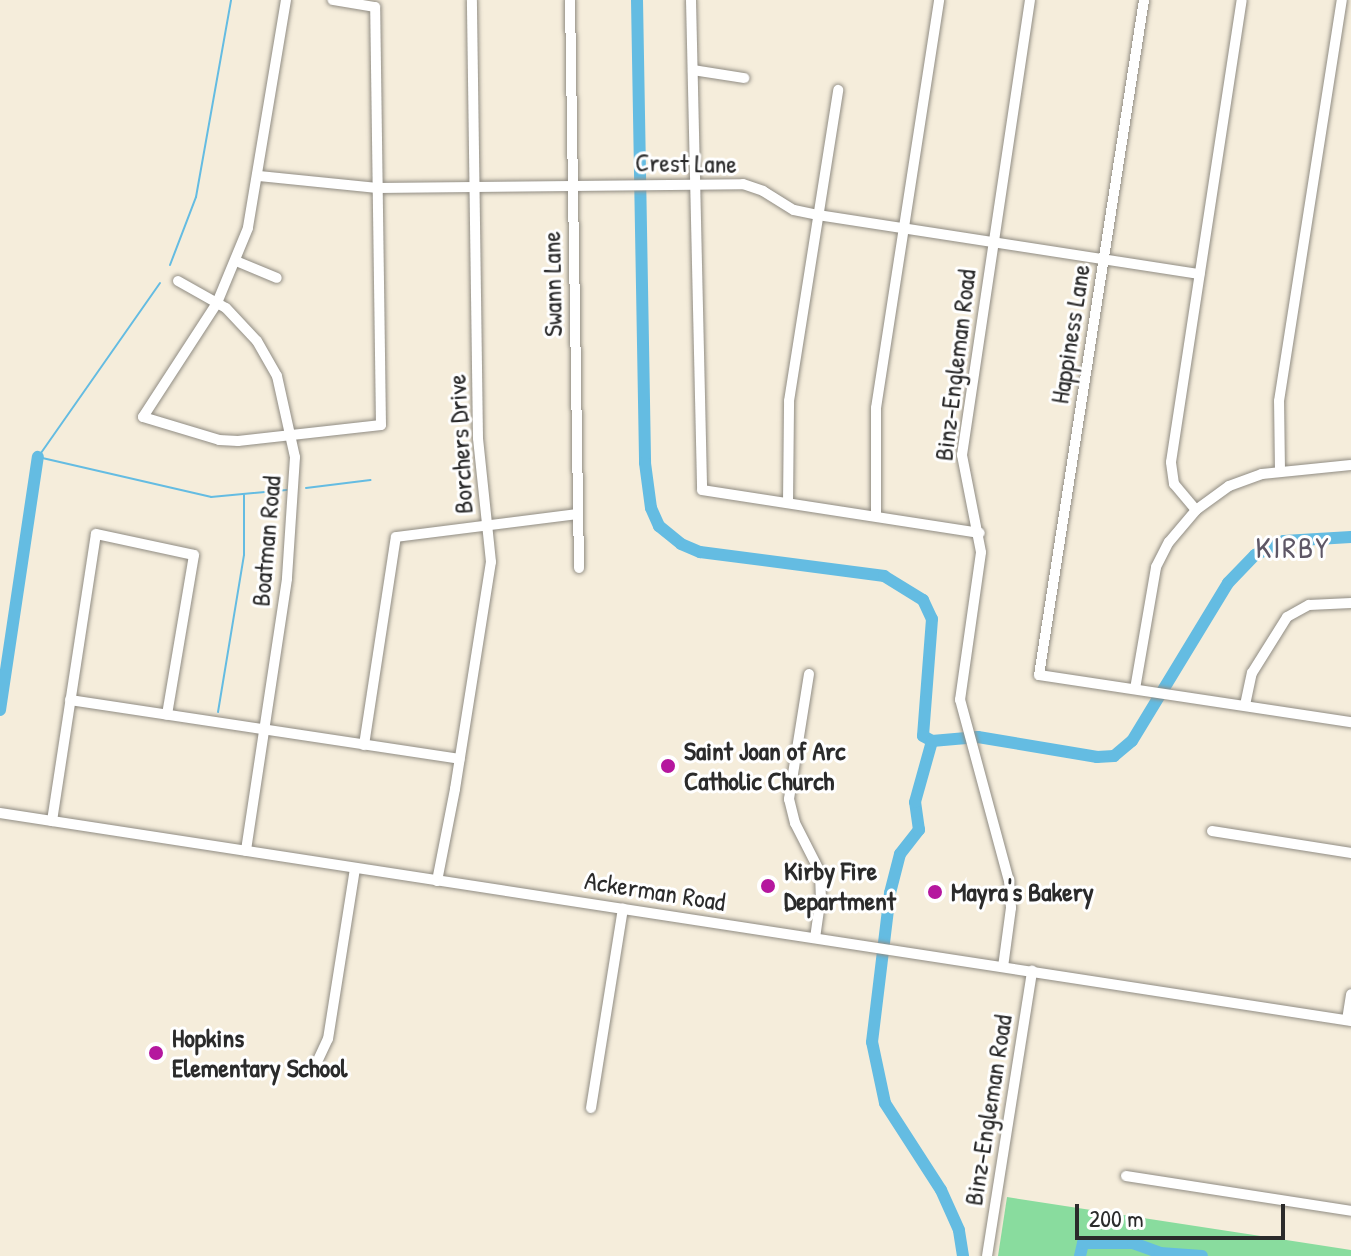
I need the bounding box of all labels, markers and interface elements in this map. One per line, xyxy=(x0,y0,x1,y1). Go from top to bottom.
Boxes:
street label: Crest Lane xyxy=(635,147,737,179)
street label: Swann Lane xyxy=(535,231,569,337)
street label: Happiness Lane xyxy=(1044,262,1096,406)
street label: Binz-Engleman Road xyxy=(928,267,982,463)
street label: Borchers Drive xyxy=(441,373,479,515)
street label: Boatman Road xyxy=(245,474,287,608)
district label: KIRBY xyxy=(1256,529,1330,565)
place label: Saint Joan of Arc Catholic Church xyxy=(684,735,845,796)
marker: Saint Joan of Arc Catholic Church xyxy=(659,757,677,775)
place label: Kirby Fire Department xyxy=(784,855,896,916)
street label: Ackerman Road xyxy=(582,864,728,918)
place label: Mayra's Bakery xyxy=(951,876,1094,908)
marker: Kirby Fire Department xyxy=(759,877,777,895)
marker: Mayra's Bakery xyxy=(926,883,944,901)
street label: Binz-Engleman Road xyxy=(958,1012,1018,1208)
place label: Hopkins Elementary School xyxy=(172,1022,347,1084)
marker: Hopkins Elementary School xyxy=(147,1044,165,1062)
scale bar xyxy=(1079,1188,1289,1238)
text: 200 m xyxy=(1089,1202,1144,1234)

